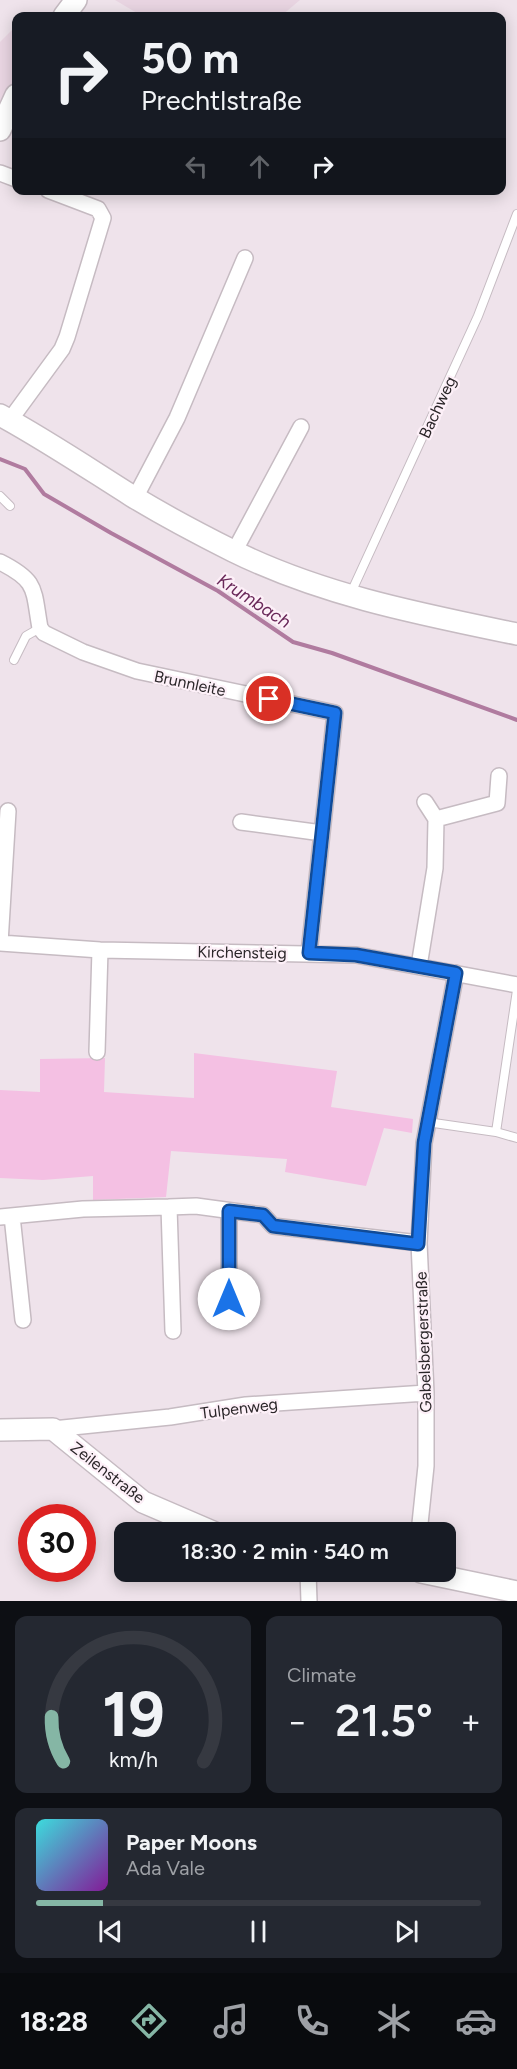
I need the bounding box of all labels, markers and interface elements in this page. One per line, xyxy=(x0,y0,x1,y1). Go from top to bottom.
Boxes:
text: 50 m xyxy=(141,33,239,84)
icon: right xyxy=(42,36,120,114)
text: Prechtlstraße xyxy=(141,84,302,117)
icon: left xyxy=(180,150,213,183)
icon: ahead xyxy=(243,150,276,183)
icon: right xyxy=(306,150,339,183)
street label: Bachweg xyxy=(415,373,460,441)
water label: Krumbach xyxy=(213,569,295,633)
street label: Brunnleite xyxy=(152,667,228,700)
pin xyxy=(243,673,294,724)
icon: arrive xyxy=(252,682,285,715)
street label: Kirchensteig xyxy=(197,942,287,963)
position arrow xyxy=(197,1267,261,1331)
street label: Gabelsbergerstraße xyxy=(412,1271,435,1413)
street label: Tulpenweg xyxy=(199,1394,279,1423)
street label: Zeilenstraße xyxy=(67,1438,149,1507)
speed limit sign: 30 xyxy=(18,1504,96,1582)
text: 18:30 · 2 min · 540 m xyxy=(181,1538,389,1565)
text: Climate xyxy=(287,1663,356,1687)
text: 19 xyxy=(102,1677,164,1752)
text: 21.5° xyxy=(335,1693,433,1747)
text: − xyxy=(287,1702,308,1741)
text: + xyxy=(460,1702,481,1741)
text: km/h xyxy=(109,1747,157,1772)
text: Paper Moons xyxy=(126,1829,257,1856)
text: Ada Vale xyxy=(126,1856,205,1880)
icon: previous xyxy=(94,1915,127,1948)
icon: pause xyxy=(242,1915,275,1948)
icon: next xyxy=(390,1915,423,1948)
icon: directions xyxy=(128,2000,170,2042)
icon: music xyxy=(210,2000,252,2042)
icon: phone xyxy=(291,2000,333,2042)
icon: climate xyxy=(373,2000,415,2042)
icon: car xyxy=(455,2000,497,2042)
text: 18:28 xyxy=(20,2005,88,2038)

